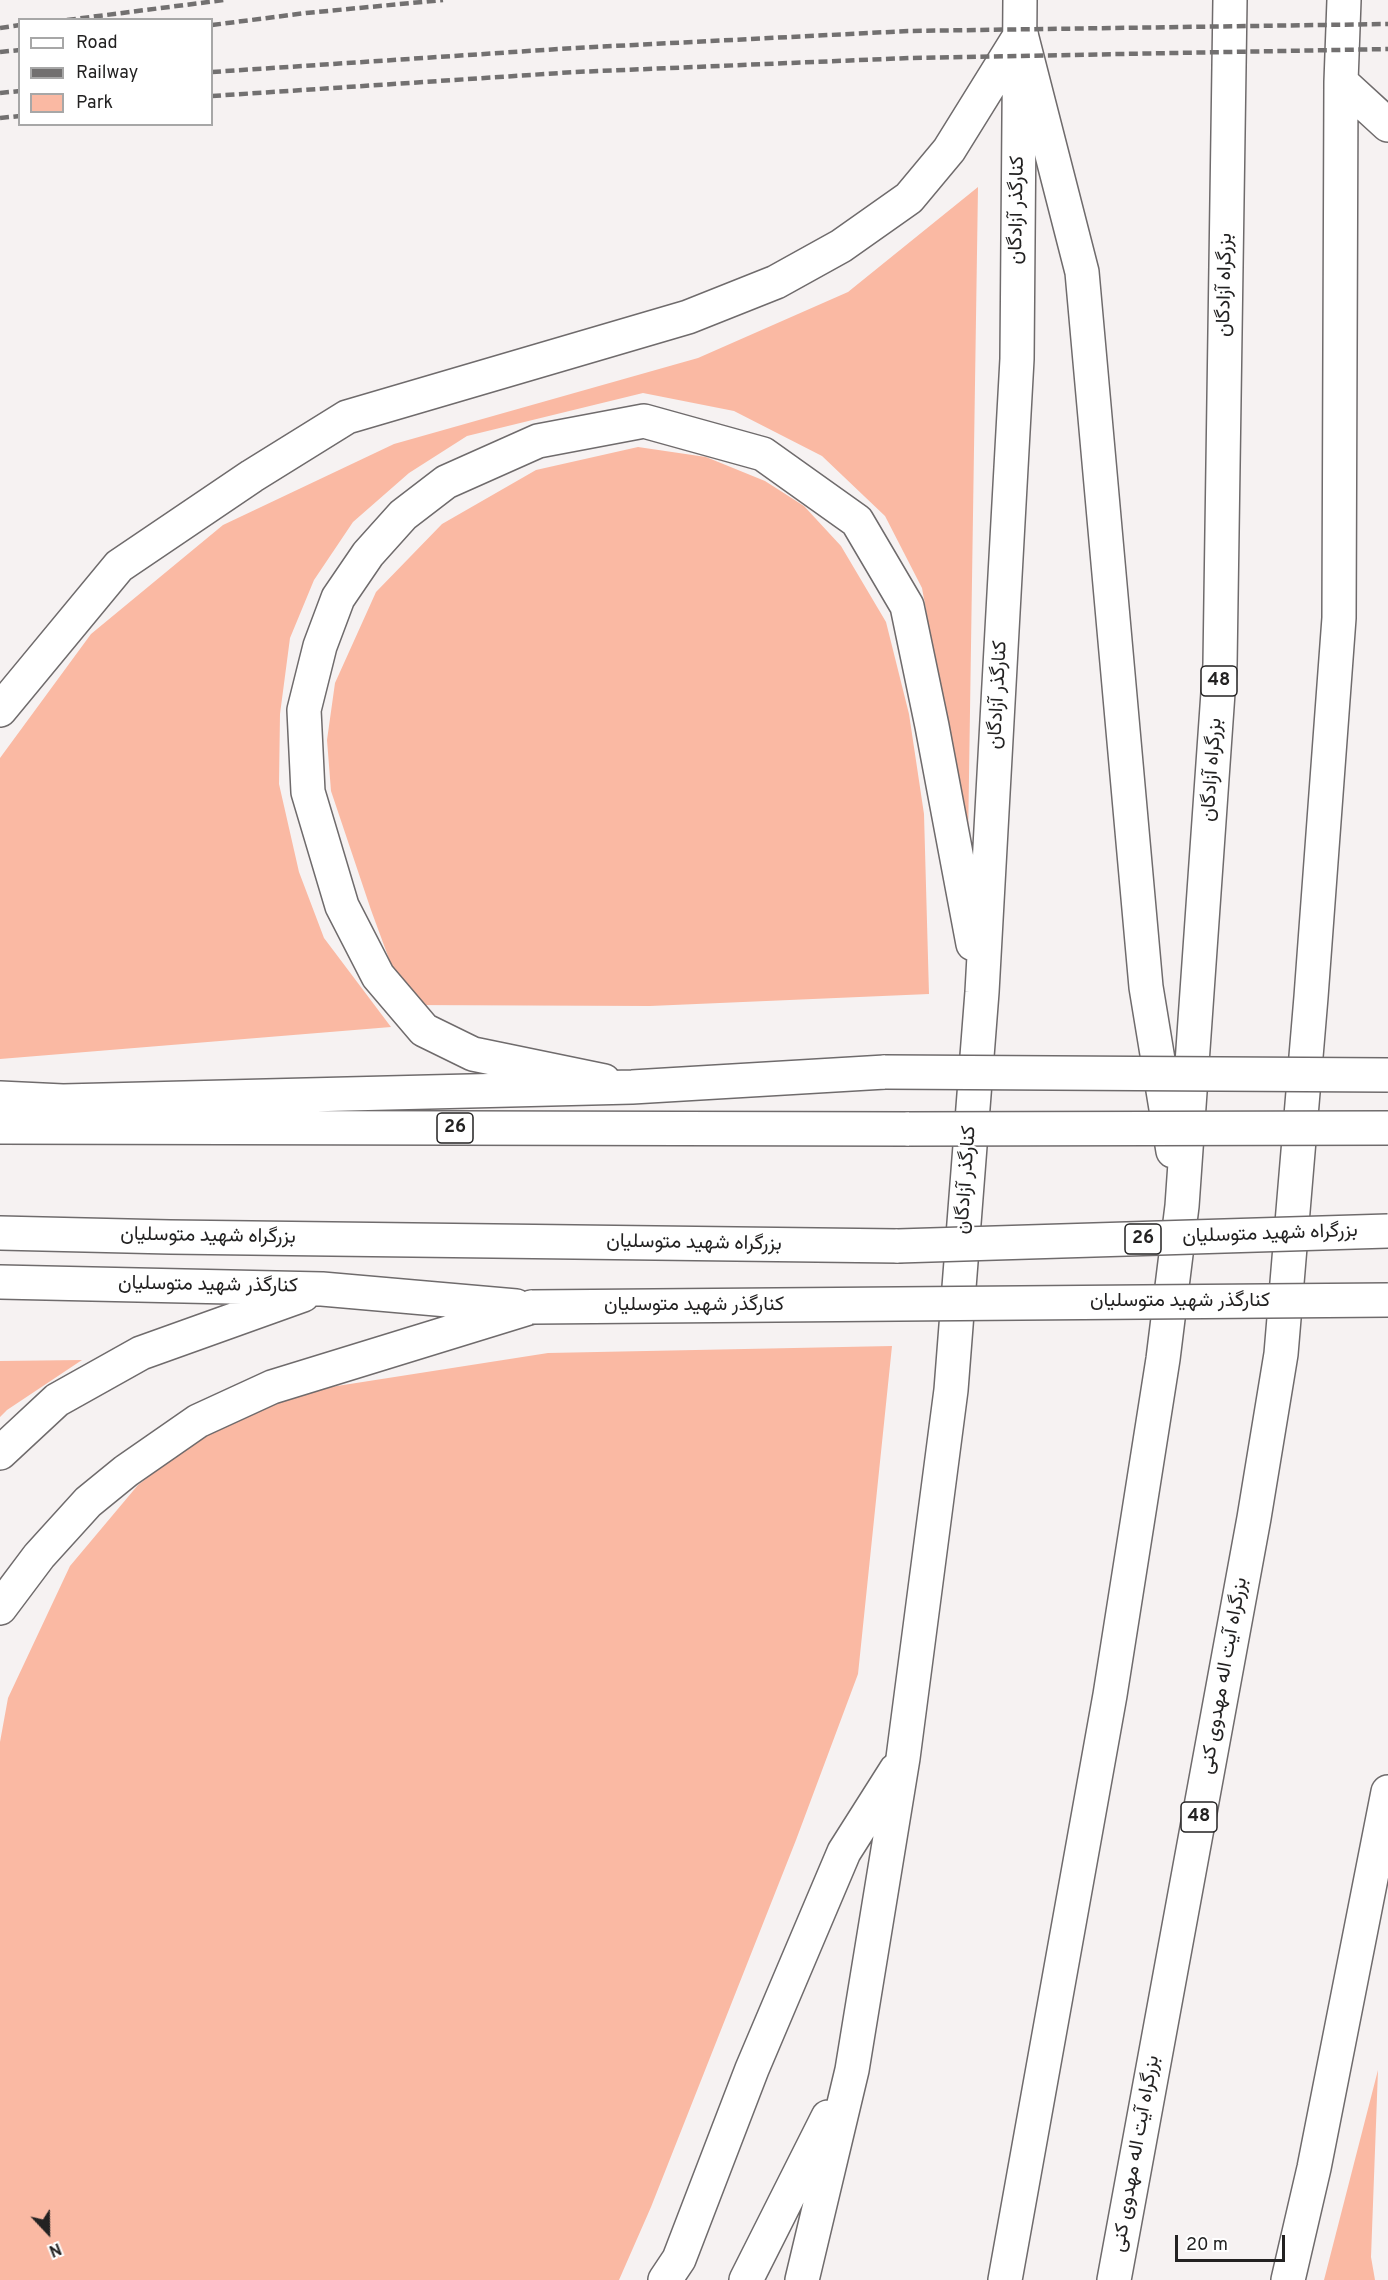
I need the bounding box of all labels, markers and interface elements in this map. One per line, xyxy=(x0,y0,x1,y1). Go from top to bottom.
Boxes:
legend xyxy=(18,18,213,126)
text: Road xyxy=(76,32,118,55)
text: Railway xyxy=(76,62,138,85)
text: Park xyxy=(76,92,113,115)
street label: کنارگذر آزادگان xyxy=(1005,155,1031,265)
street label: بزرگراه آزادگان xyxy=(1213,233,1239,337)
street label: کنارگذر آزادگان xyxy=(984,640,1014,750)
road number: 48 xyxy=(1201,666,1237,696)
street label: بزرگراه آزادگان xyxy=(1197,717,1229,823)
road number: 26 xyxy=(437,1113,473,1143)
street label: کنارگذر آزادگان xyxy=(951,1125,983,1235)
street label: بزرگراه شهید متوسلیان xyxy=(1182,1220,1358,1250)
street label: بزرگراه شهید متوسلیان xyxy=(120,1223,296,1251)
road number: 26 xyxy=(1125,1224,1161,1254)
street label: بزرگراه شهید متوسلیان xyxy=(606,1230,782,1258)
street label: کنارگذر شهید متوسلیان xyxy=(118,1272,298,1300)
street label: کنارگذر شهید متوسلیان xyxy=(1090,1290,1270,1314)
street label: کنارگذر شهید متوسلیان xyxy=(604,1294,784,1318)
street label: بزرگراه آیت اله مهدوی کنی xyxy=(1196,1576,1254,1776)
road number: 48 xyxy=(1181,1802,1217,1832)
street label: بزرگراه آیت اله مهدوی کنی xyxy=(1108,2054,1166,2254)
north arrow xyxy=(18,2202,78,2262)
scale bar xyxy=(1178,2223,1288,2261)
text: 20 m xyxy=(1186,2234,1228,2257)
text: N xyxy=(46,2237,64,2260)

